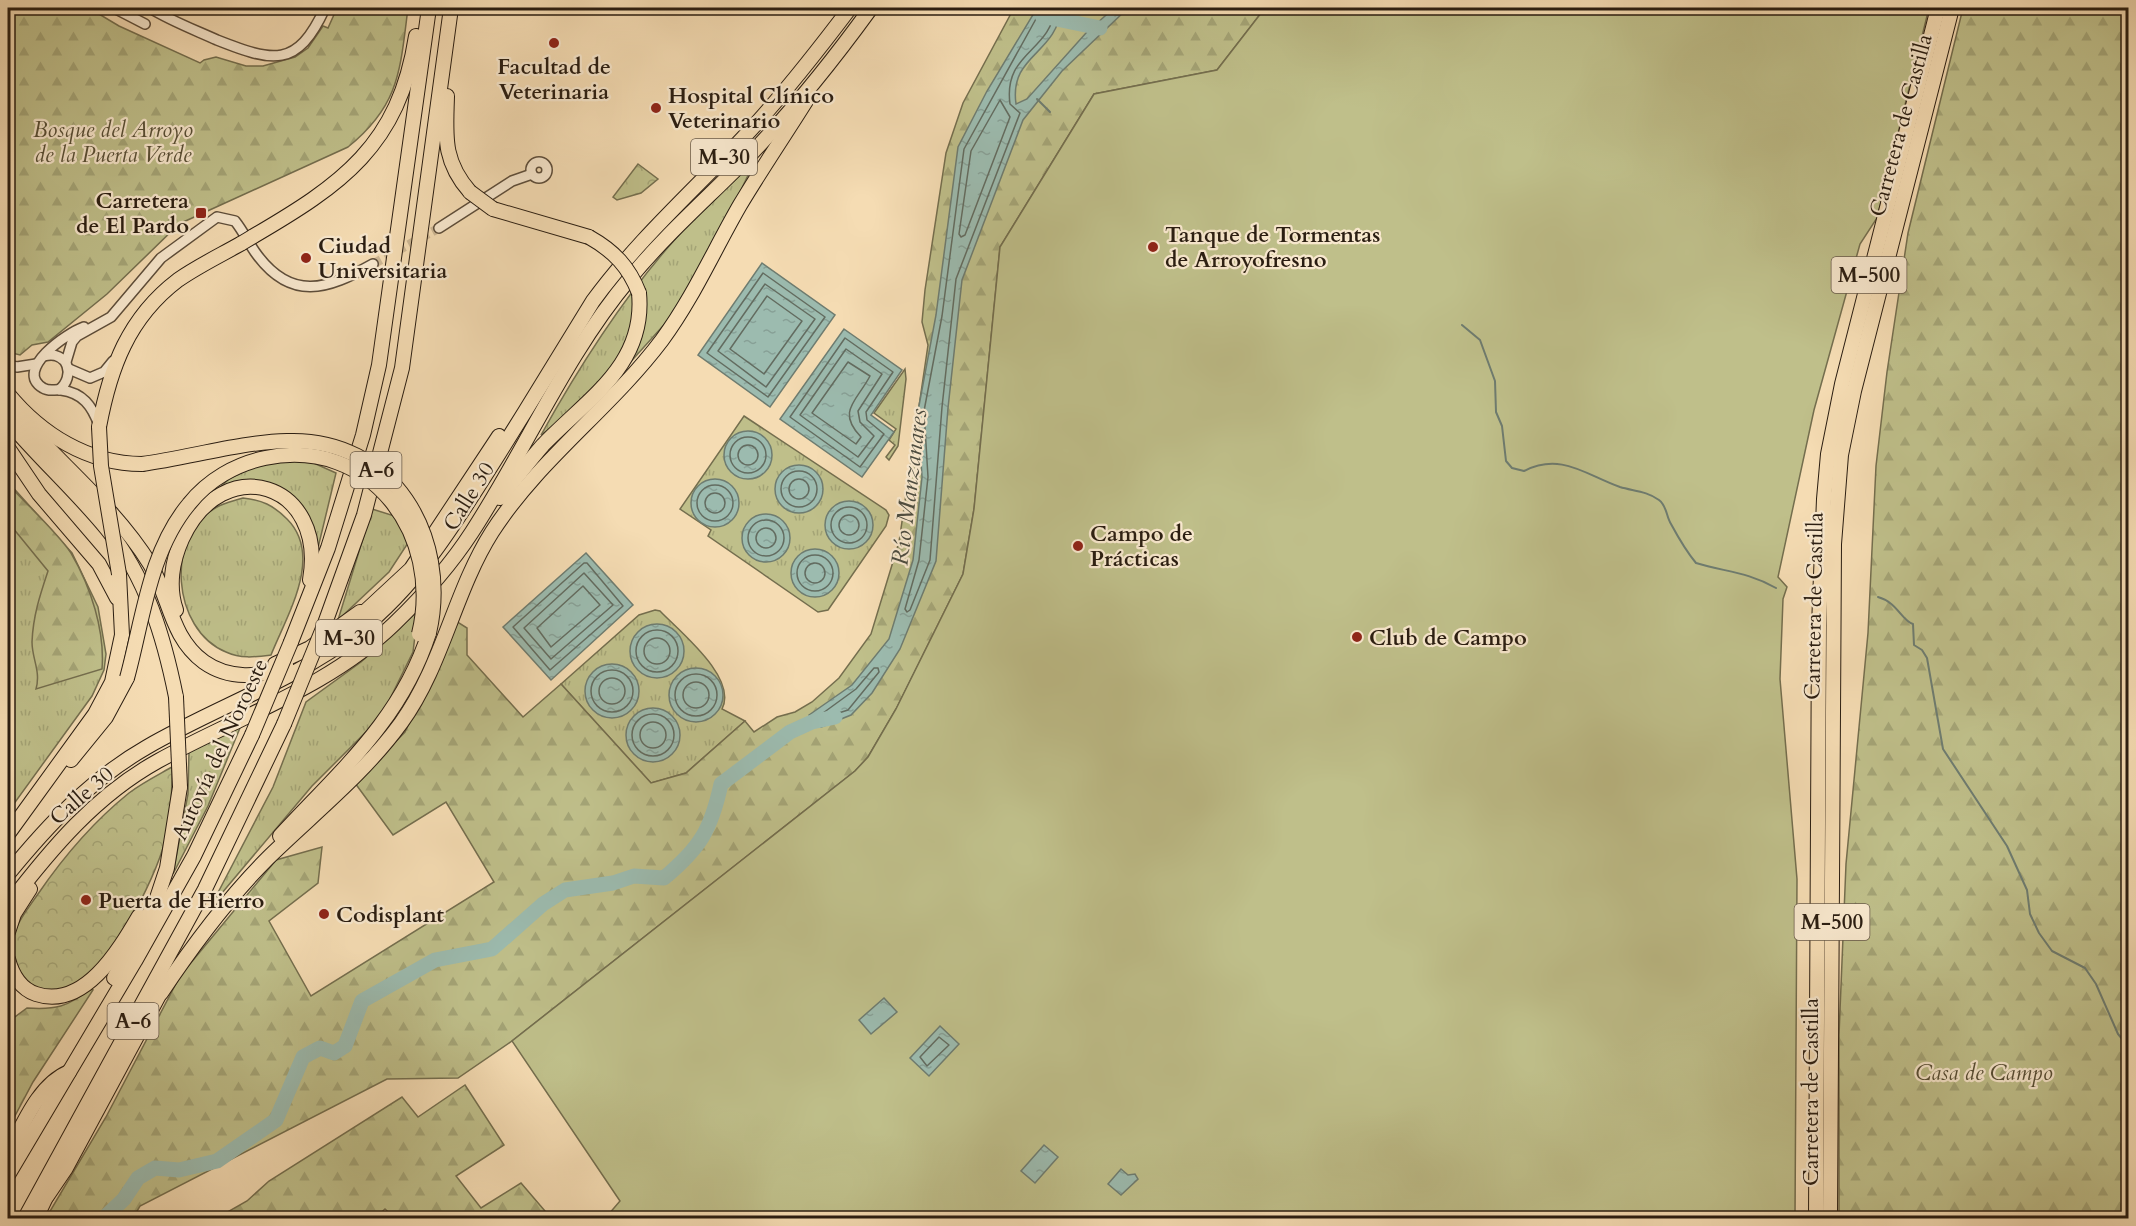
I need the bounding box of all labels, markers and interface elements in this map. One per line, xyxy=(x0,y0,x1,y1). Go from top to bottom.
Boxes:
street label: Carretera de Castilla xyxy=(1862,30,1940,220)
marker: Facultad de Veterinaria xyxy=(547,36,561,50)
place label: Facultad de Veterinaria xyxy=(497,52,611,107)
place label: Hospital Clínico Veterinario xyxy=(668,81,834,136)
marker: Hospital Clínico Veterinario xyxy=(649,101,663,115)
park label: Bosque del Arroyo de la Puerta Verde xyxy=(33,115,193,170)
road number: M-30 xyxy=(691,139,757,175)
place label: Carretera de El Pardo xyxy=(76,186,189,241)
marker: Carretera de El Pardo xyxy=(194,206,208,220)
place label: Tanque de Tormentas de Arroyofresno xyxy=(1165,220,1380,275)
place label: Ciudad Universitaria xyxy=(318,231,447,286)
marker: Tanque de Tormentas de Arroyofresno xyxy=(1146,240,1160,254)
marker: Ciudad Universitaria xyxy=(299,251,313,265)
road number: M-500 xyxy=(1832,257,1906,293)
water label: Río Manzanares xyxy=(883,407,935,567)
road number: A-6 xyxy=(350,452,401,488)
street label: Calle 30 xyxy=(436,456,502,537)
street label: Carretera de Castilla xyxy=(1797,511,1831,700)
place label: Campo de Prácticas xyxy=(1090,519,1193,574)
marker: Campo de Prácticas xyxy=(1071,539,1085,553)
road number: M-30 xyxy=(316,620,382,656)
place label: Club de Campo xyxy=(1369,623,1527,653)
marker: Club de Campo xyxy=(1350,630,1364,644)
street label: Autovía del Noroeste xyxy=(165,654,275,845)
street label: Calle 30 xyxy=(43,760,120,832)
place label: Puerta de Hierro xyxy=(98,886,264,916)
marker: Puerta de Hierro xyxy=(79,893,93,907)
place label: Codisplant xyxy=(336,900,444,930)
road number: M-500 xyxy=(1794,904,1870,940)
marker: Codisplant xyxy=(317,907,331,921)
street label: Carretera de Castilla xyxy=(1796,998,1826,1186)
road number: A-6 xyxy=(108,1003,158,1039)
park label: Casa de Campo xyxy=(1915,1058,2053,1088)

